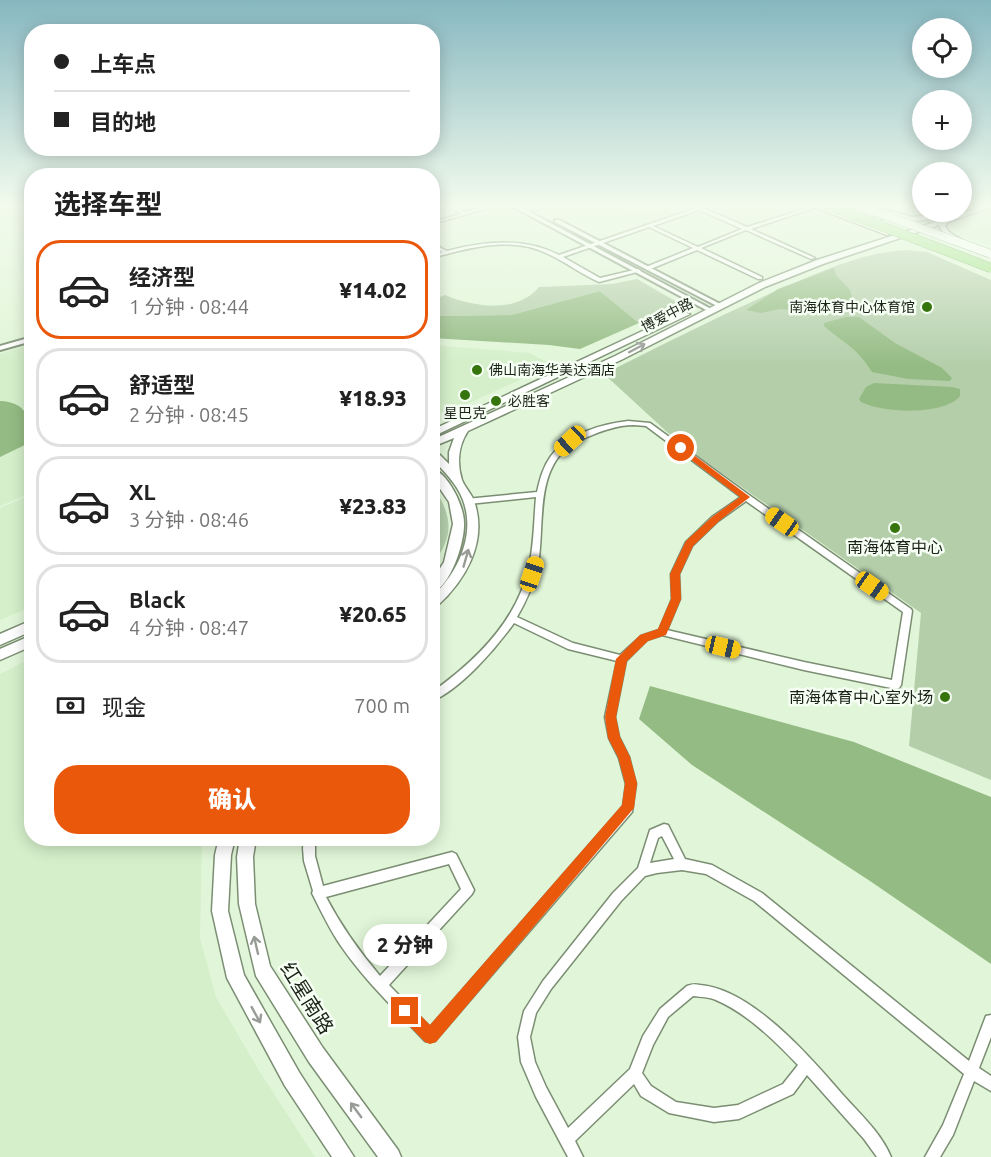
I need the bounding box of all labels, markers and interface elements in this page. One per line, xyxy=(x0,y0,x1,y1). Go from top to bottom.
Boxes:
map controls xyxy=(912,18,972,222)
button: locate xyxy=(912,18,972,78)
text: 上车点 xyxy=(90,51,156,76)
button: + xyxy=(912,90,972,150)
text: 目的地 xyxy=(90,109,156,134)
button: − xyxy=(912,162,972,222)
text: 选择车型 xyxy=(54,189,162,219)
icon: car xyxy=(57,263,111,317)
text: 经济型 xyxy=(129,264,195,289)
text: ¥14.02 xyxy=(340,277,407,302)
text: 1 分钟 · 08:44 xyxy=(129,295,249,318)
street label: 博爱中路 xyxy=(639,295,695,335)
place label: 南海体育中心体育馆 xyxy=(789,299,915,315)
marker: 南海体育中心体育馆 xyxy=(920,300,934,314)
one-way arrow xyxy=(628,342,645,354)
place label: 佛山南海华美达酒店 xyxy=(489,362,615,378)
marker: 佛山南海华美达酒店 xyxy=(470,363,484,377)
icon: car xyxy=(57,371,111,425)
text: 舒适型 xyxy=(129,372,195,397)
text: ¥18.93 xyxy=(340,385,407,410)
marker: 星巴克 xyxy=(458,388,472,402)
place label: 必胜客 xyxy=(508,393,550,409)
marker: 必胜客 xyxy=(489,394,503,408)
text: 2 分钟 · 08:45 xyxy=(129,403,249,426)
place label: 星巴克 xyxy=(444,405,486,421)
car xyxy=(551,422,589,460)
route start xyxy=(667,434,694,461)
icon: car xyxy=(57,479,111,533)
text: XL xyxy=(129,479,156,504)
text: ¥23.83 xyxy=(340,493,407,518)
car xyxy=(762,504,802,540)
text: 3 分钟 · 08:46 xyxy=(129,508,249,531)
marker: 南海体育中心 xyxy=(888,521,902,535)
place label: 南海体育中心 xyxy=(847,538,943,556)
one-way arrow xyxy=(461,549,472,568)
car xyxy=(518,554,546,594)
car xyxy=(852,568,892,604)
icon: car xyxy=(57,587,111,641)
text: Black xyxy=(129,587,186,612)
text: ¥20.65 xyxy=(340,601,407,626)
text: 4 分钟 · 08:47 xyxy=(129,616,249,639)
car xyxy=(703,634,743,660)
place label: 南海体育中心室外场 xyxy=(789,688,933,706)
icon: cash xyxy=(54,689,87,722)
marker: 南海体育中心室外场 xyxy=(938,690,952,704)
text: 现金 xyxy=(102,694,146,719)
text: 700 m xyxy=(354,694,410,717)
button: 确认 xyxy=(54,765,410,834)
callout: 2 分钟 xyxy=(363,924,447,966)
text: 2 分钟 xyxy=(377,933,433,956)
one-way arrow xyxy=(250,935,261,955)
street label: 红星南路 xyxy=(276,958,338,1038)
route end xyxy=(391,997,418,1024)
one-way arrow xyxy=(251,1006,263,1023)
one-way arrow xyxy=(350,1102,363,1118)

